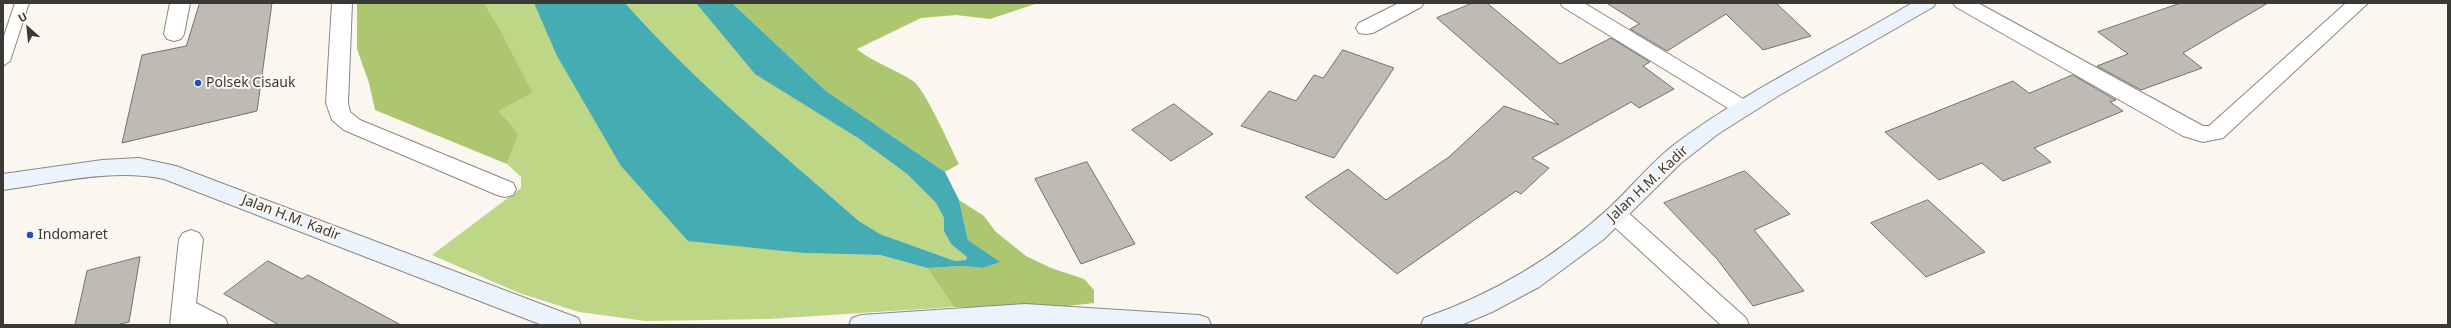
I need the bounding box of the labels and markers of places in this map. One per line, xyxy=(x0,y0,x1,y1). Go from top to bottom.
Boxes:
place label: Polsek Cisauk xyxy=(206,75,295,91)
marker: Polsek Cisauk xyxy=(193,78,203,88)
place label: Indomaret xyxy=(38,227,108,243)
marker: Indomaret xyxy=(25,230,35,240)

